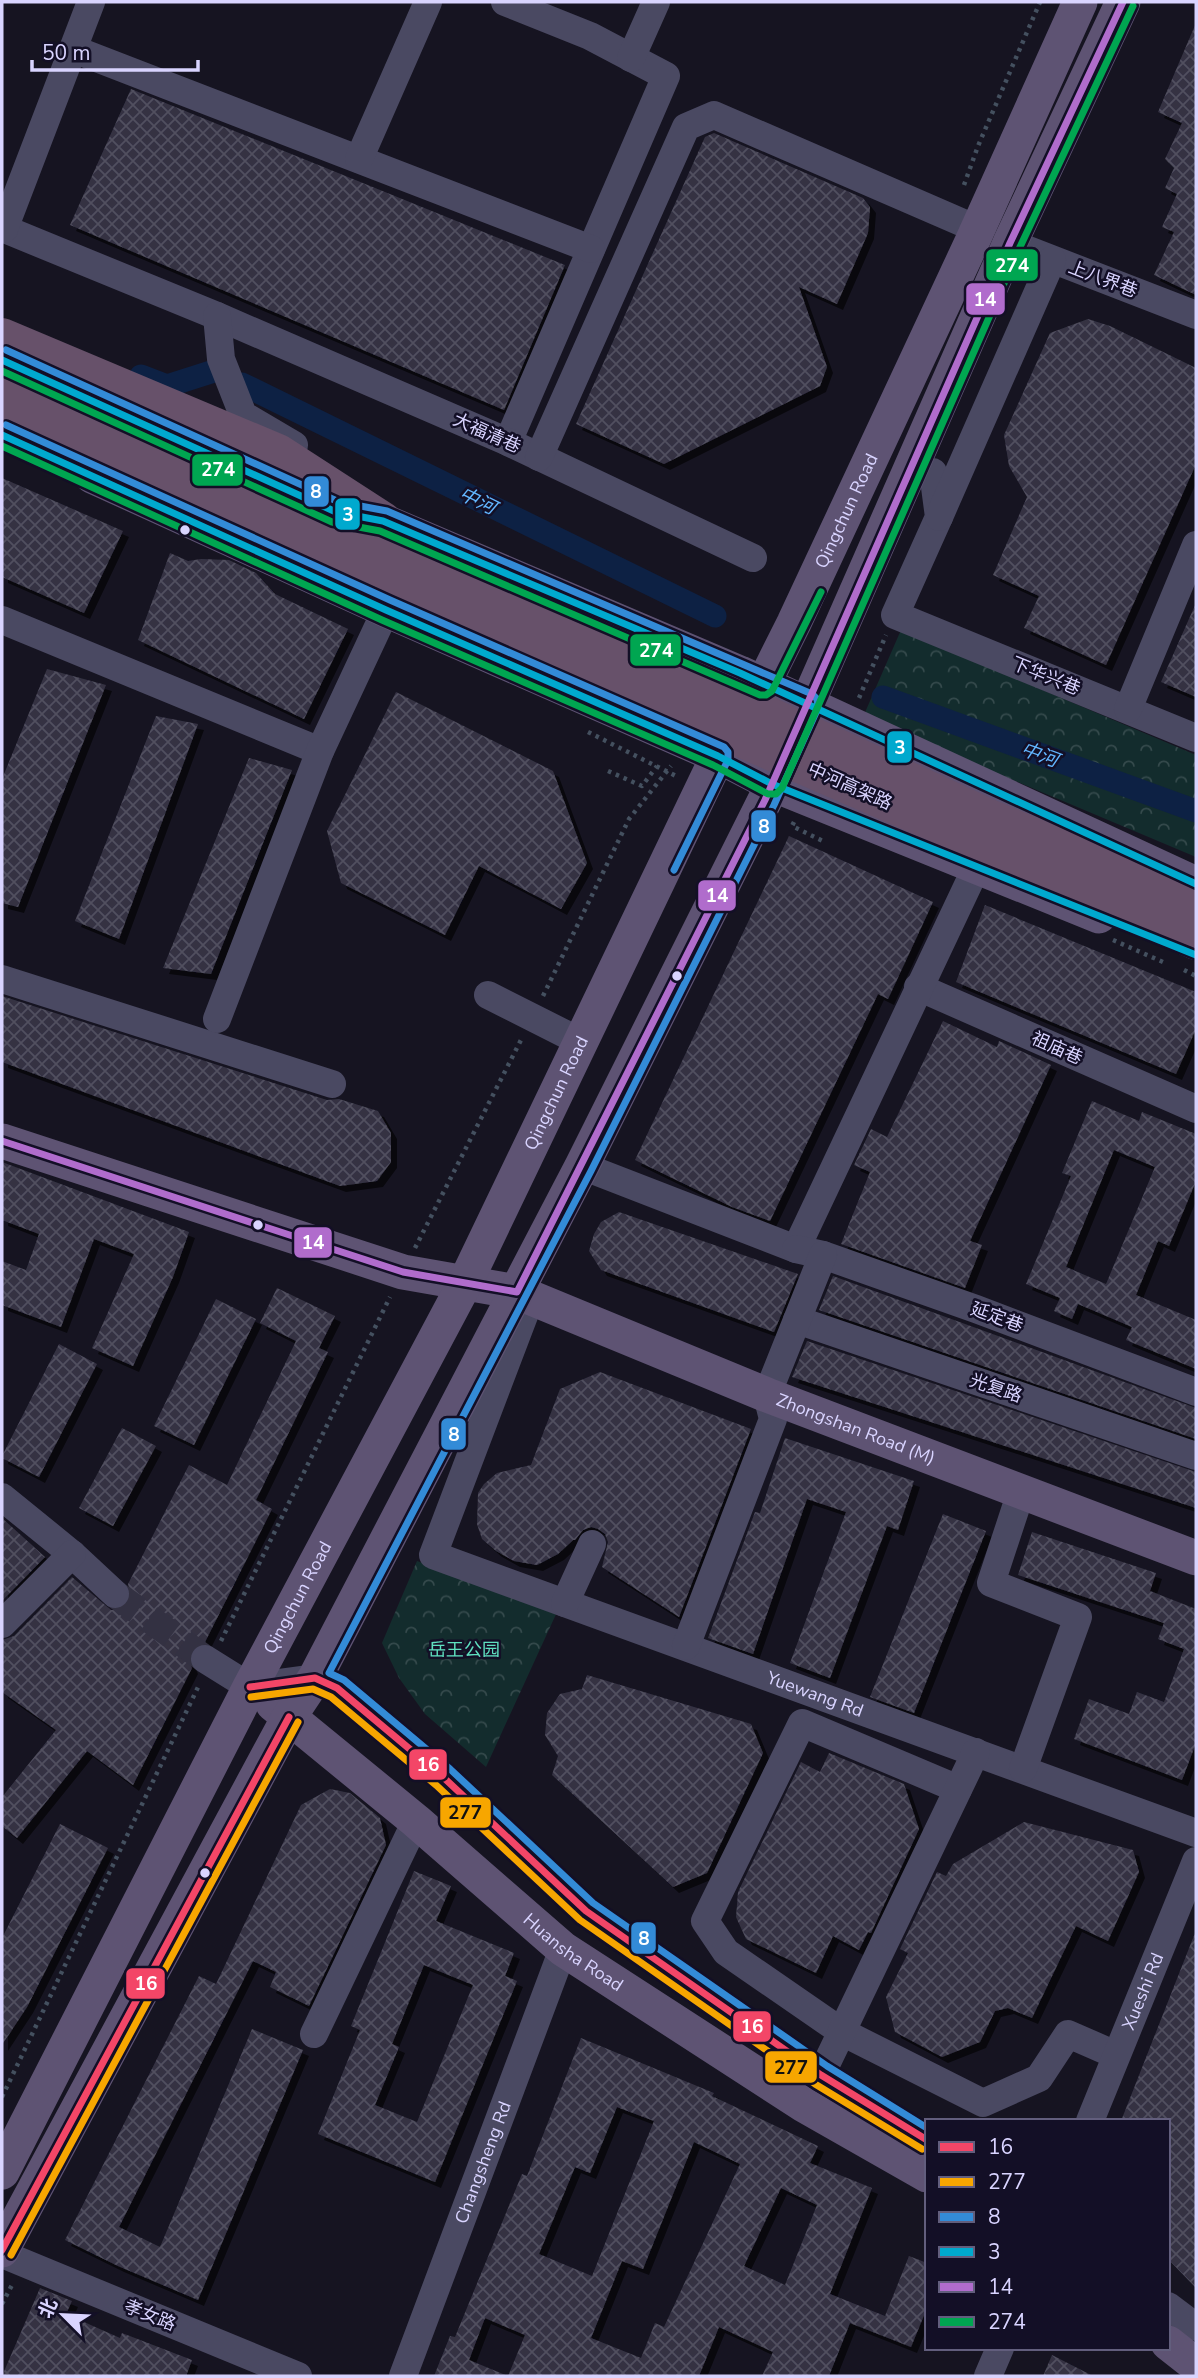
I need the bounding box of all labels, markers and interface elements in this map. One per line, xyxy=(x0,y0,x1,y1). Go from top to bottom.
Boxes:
scale bar xyxy=(32,28,198,72)
text: 50 m xyxy=(42,39,91,67)
line badge: 274 xyxy=(985,248,1039,282)
text: 274 xyxy=(995,253,1029,279)
street label: 上八界巷 xyxy=(1065,255,1141,303)
line badge: 14 xyxy=(965,282,1006,316)
text: 14 xyxy=(974,287,996,313)
street label: 大福清巷 xyxy=(449,407,525,459)
street label: Qingchun Road xyxy=(809,450,884,572)
line badge: 274 xyxy=(191,453,244,487)
text: 274 xyxy=(201,457,235,483)
line badge: 8 xyxy=(303,475,330,508)
text: 8 xyxy=(310,479,322,505)
water label: 中河 xyxy=(455,481,504,523)
line badge: 3 xyxy=(334,497,361,531)
text: 3 xyxy=(342,502,354,528)
unlabelled marker xyxy=(178,523,192,537)
line badge: 274 xyxy=(629,633,682,667)
text: 274 xyxy=(639,638,673,664)
street label: 下华兴巷 xyxy=(1008,651,1084,701)
line badge: 3 xyxy=(886,730,913,764)
text: 3 xyxy=(894,735,906,761)
water label: 中河 xyxy=(1017,736,1066,775)
street label: 中河高架路 xyxy=(804,757,896,815)
line badge: 8 xyxy=(750,809,777,843)
text: 8 xyxy=(758,814,770,840)
line badge: 14 xyxy=(697,879,737,912)
text: 14 xyxy=(706,883,728,909)
unlabelled marker xyxy=(670,969,684,983)
street label: 祖庙巷 xyxy=(1027,1026,1087,1070)
street label: Qingchun Road xyxy=(518,1032,594,1154)
unlabelled marker xyxy=(251,1218,265,1232)
line badge: 14 xyxy=(293,1226,333,1259)
text: 14 xyxy=(302,1230,324,1256)
street label: 延定巷 xyxy=(968,1296,1026,1338)
street label: 光复路 xyxy=(967,1368,1025,1408)
street label: Zhongshan Road (M) xyxy=(773,1388,939,1470)
line badge: 8 xyxy=(440,1417,467,1451)
text: 8 xyxy=(448,1422,460,1448)
street label: Qingchun Road xyxy=(258,1537,337,1658)
park label: 岳王公园 xyxy=(428,1638,500,1662)
street label: Yuewang Rd xyxy=(762,1665,867,1723)
line badge: 16 xyxy=(408,1748,448,1781)
text: 16 xyxy=(417,1752,439,1778)
line badge: 277 xyxy=(439,1796,492,1829)
text: 277 xyxy=(448,1800,482,1826)
unlabelled marker xyxy=(198,1866,212,1880)
street label: Huansha Road xyxy=(518,1908,628,1997)
line badge: 8 xyxy=(630,1921,657,1955)
text: 8 xyxy=(638,1926,650,1952)
street label: Xueshi Rd xyxy=(1116,1949,1169,2034)
line badge: 16 xyxy=(125,1967,166,2000)
text: 16 xyxy=(135,1971,157,1997)
line badge: 16 xyxy=(732,2010,772,2043)
text: 16 xyxy=(741,2014,763,2040)
line badge: 277 xyxy=(764,2050,818,2084)
text: 277 xyxy=(774,2055,808,2081)
street label: Changsheng Rd xyxy=(449,2098,517,2227)
legend xyxy=(925,2119,1170,2350)
text: 16 xyxy=(988,2133,1013,2161)
text: 277 xyxy=(988,2168,1026,2196)
text: 8 xyxy=(988,2203,1001,2231)
text: 3 xyxy=(988,2238,1001,2266)
text: 14 xyxy=(988,2273,1013,2301)
north arrow xyxy=(28,2280,98,2350)
street label: 孝女路 xyxy=(120,2294,180,2336)
text: 北 xyxy=(33,2295,64,2322)
text: 274 xyxy=(988,2308,1026,2336)

